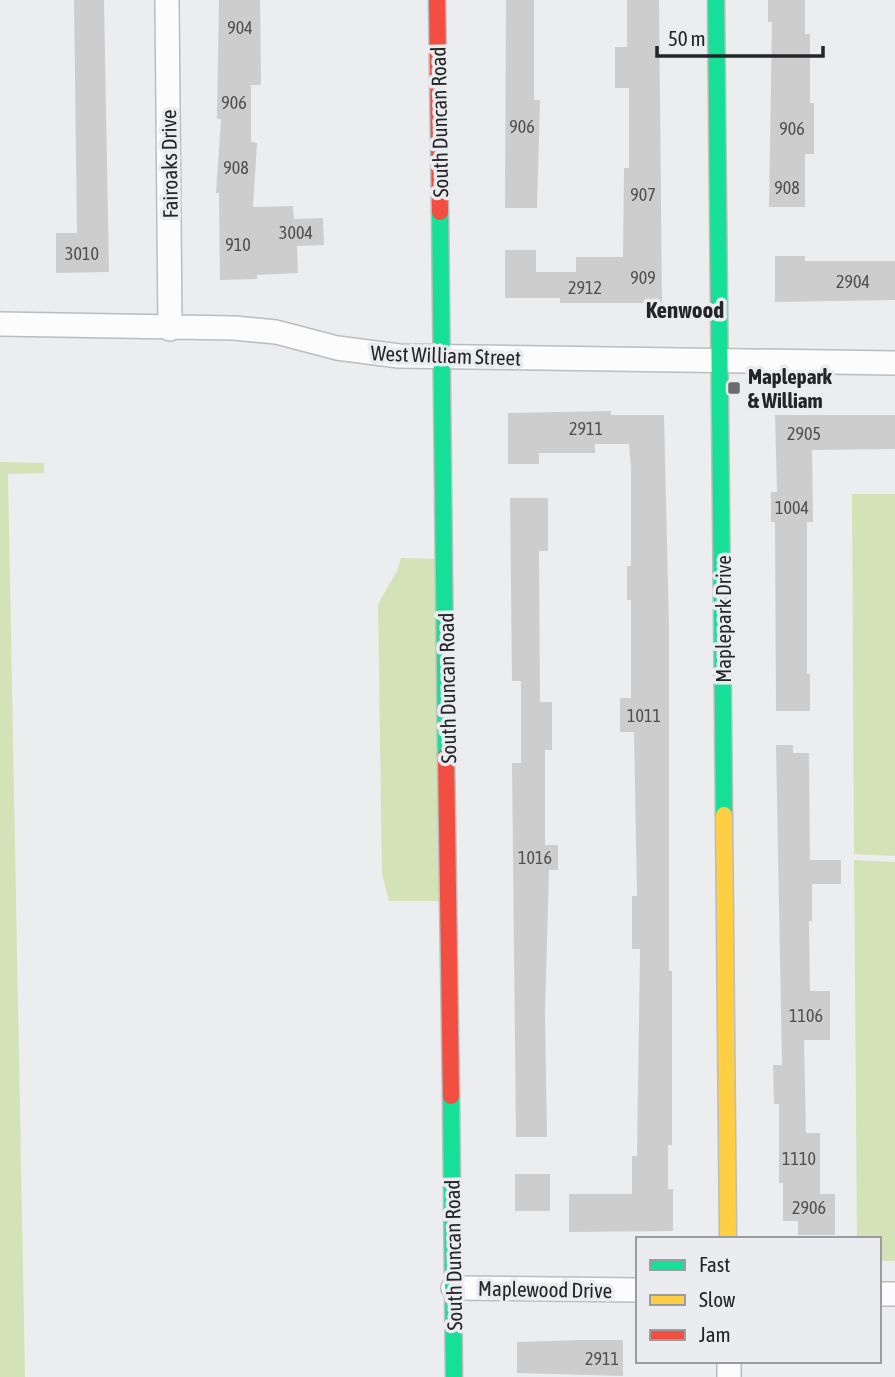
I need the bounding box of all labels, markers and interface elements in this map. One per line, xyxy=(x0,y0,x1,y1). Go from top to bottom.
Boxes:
scale bar xyxy=(657,14,823,58)
house number: 904 xyxy=(227,17,253,38)
text: 50 m xyxy=(668,26,706,50)
street label: South Duncan Road xyxy=(426,46,452,198)
house number: 906 xyxy=(221,92,247,113)
street label: Fairoaks Drive xyxy=(156,109,182,219)
house number: 906 xyxy=(509,116,535,137)
house number: 906 xyxy=(779,118,805,139)
house number: 908 xyxy=(223,157,249,178)
house number: 908 xyxy=(774,177,800,198)
house number: 907 xyxy=(630,184,656,205)
house number: 3004 xyxy=(279,222,313,243)
house number: 910 xyxy=(225,234,251,255)
house number: 3010 xyxy=(65,243,99,264)
house number: 909 xyxy=(630,267,656,288)
house number: 2904 xyxy=(836,271,870,292)
house number: 2912 xyxy=(568,277,602,298)
district label: Kenwood xyxy=(646,297,724,323)
street label: West William Street xyxy=(370,340,522,370)
place label: Maplepark & William xyxy=(748,364,833,412)
marker: Maplepark & William xyxy=(726,380,742,396)
house number: 2911 xyxy=(569,418,603,439)
house number: 2905 xyxy=(787,423,821,444)
house number: 1004 xyxy=(775,497,809,518)
street label: Maplepark Drive xyxy=(711,555,735,683)
street label: South Duncan Road xyxy=(434,612,460,764)
house number: 1011 xyxy=(627,705,661,726)
house number: 1016 xyxy=(518,847,552,868)
house number: 1106 xyxy=(789,1005,823,1026)
house number: 1110 xyxy=(782,1148,816,1169)
street label: South Duncan Road xyxy=(440,1179,466,1331)
house number: 2906 xyxy=(792,1197,826,1218)
legend xyxy=(636,1237,881,1363)
text: Fast xyxy=(699,1252,730,1276)
street label: Maplewood Drive xyxy=(478,1276,612,1302)
text: Slow xyxy=(699,1287,736,1311)
text: Jam xyxy=(699,1322,731,1346)
house number: 2911 xyxy=(585,1348,619,1369)

